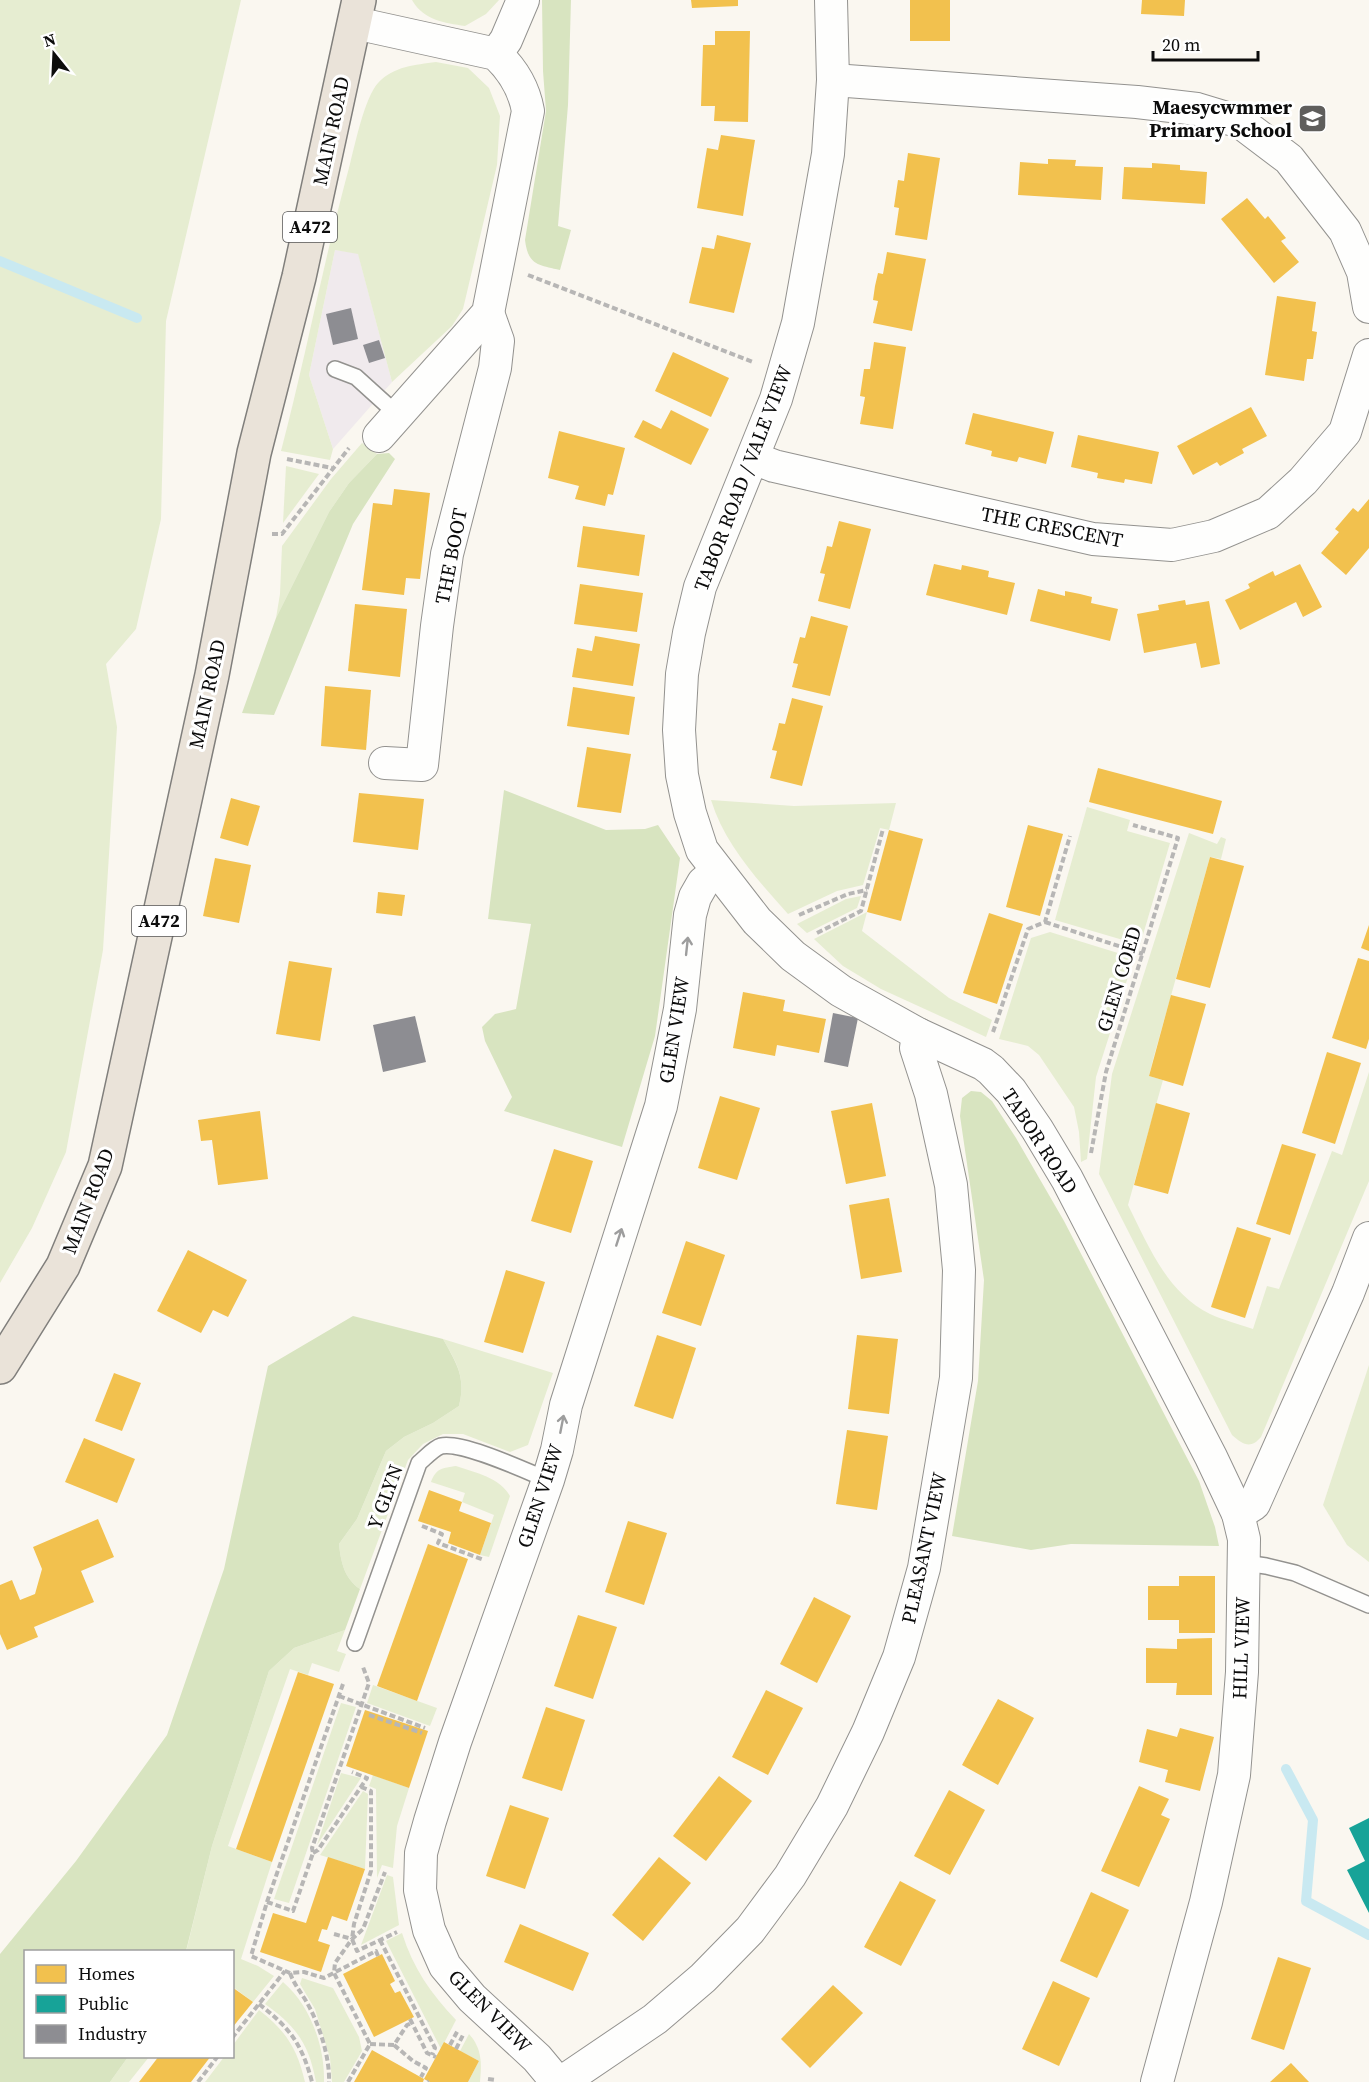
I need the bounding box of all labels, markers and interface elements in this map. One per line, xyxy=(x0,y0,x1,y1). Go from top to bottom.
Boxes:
north arrow xyxy=(24,24,84,84)
scale bar xyxy=(1153,24,1258,62)
text: N xyxy=(40,27,59,52)
text: 20 m xyxy=(1162,32,1200,57)
street label: MAIN ROAD xyxy=(306,74,356,188)
place label: Maesycwmmer Primary School xyxy=(1149,93,1293,144)
school or university icon: Maesycwmmer Primary School xyxy=(1297,103,1329,135)
road number: A472 xyxy=(283,212,337,242)
street label: TABOR ROAD / VALE VIEW xyxy=(687,360,799,595)
street label: THE CRESCENT xyxy=(979,500,1125,554)
street label: THE BOOT xyxy=(428,506,474,606)
street label: MAIN ROAD xyxy=(182,637,232,751)
road number: A472 xyxy=(132,906,186,936)
street label: GLEN COED xyxy=(1090,923,1148,1035)
one-way arrow xyxy=(682,936,693,956)
street label: GLEN VIEW xyxy=(652,974,696,1085)
street label: TABOR ROAD xyxy=(995,1083,1085,1199)
street label: MAIN ROAD xyxy=(55,1144,121,1258)
one-way arrow xyxy=(614,1228,625,1247)
one-way arrow xyxy=(557,1414,568,1434)
street label: GLEN VIEW xyxy=(510,1440,570,1552)
street label: Y GLYN xyxy=(360,1461,410,1533)
street label: PLEASANT VIEW xyxy=(894,1469,954,1626)
street label: HILL VIEW xyxy=(1225,1595,1257,1700)
legend xyxy=(24,1950,234,2058)
text: Homes xyxy=(78,1961,135,1986)
street label: GLEN VIEW xyxy=(442,1963,539,2060)
text: Public xyxy=(78,1991,129,2016)
text: Industry xyxy=(78,2021,148,2046)

